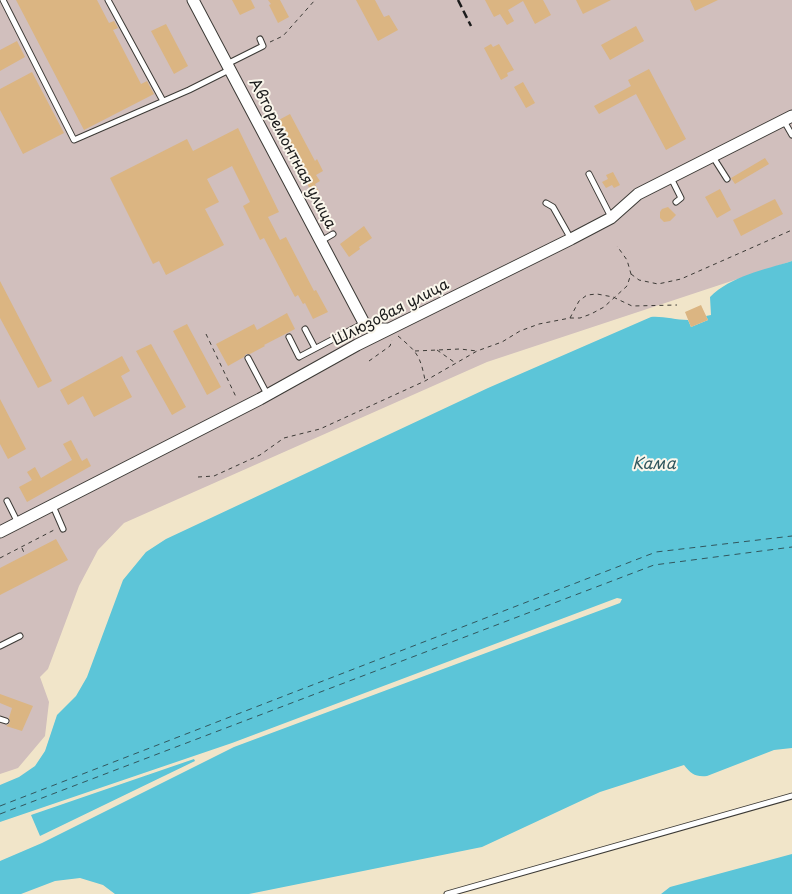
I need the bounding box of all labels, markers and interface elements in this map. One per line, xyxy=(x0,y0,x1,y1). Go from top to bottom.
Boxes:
street label: Авторемонтная улица xyxy=(245,76,339,232)
street label: Шлюзовая улица xyxy=(330,276,452,350)
water label: Кама xyxy=(632,455,676,475)

